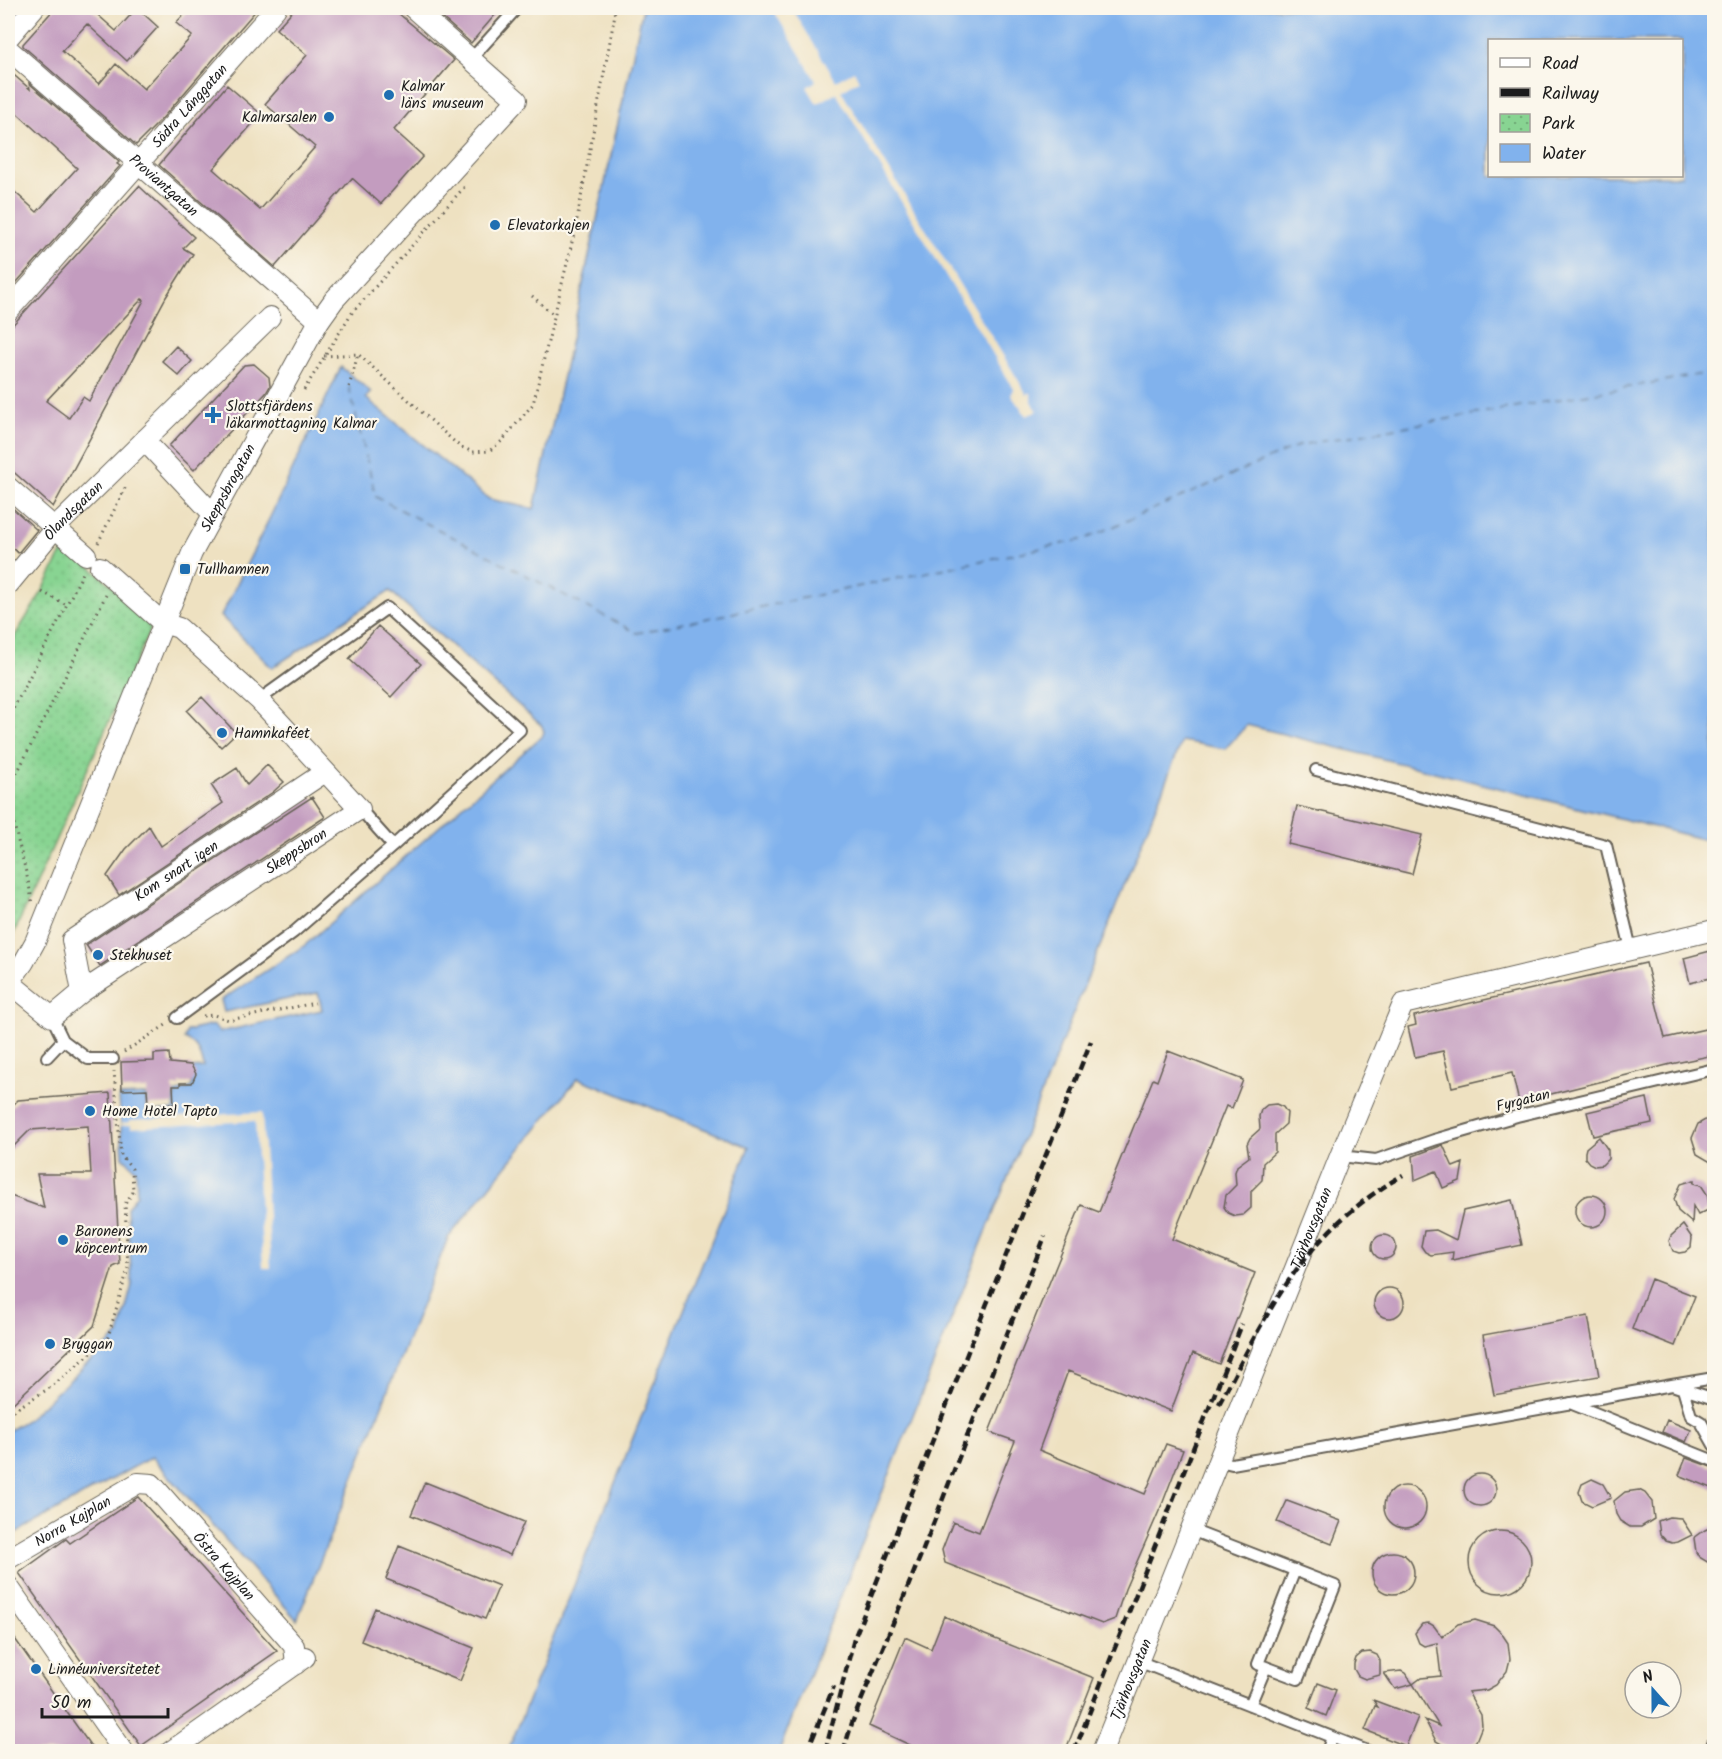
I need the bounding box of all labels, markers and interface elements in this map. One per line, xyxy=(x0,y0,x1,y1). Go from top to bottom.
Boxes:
legend xyxy=(1488,39,1683,177)
text: Road xyxy=(1542,50,1579,79)
street label: Södra Långgatan xyxy=(146,59,234,154)
place label: Kalmar läns museum xyxy=(401,75,484,116)
text: Railway xyxy=(1542,80,1599,109)
marker: Kalmar läns museum xyxy=(382,88,396,102)
place label: Kalmarsalen xyxy=(242,106,317,130)
marker: Kalmarsalen xyxy=(322,110,336,124)
text: Park xyxy=(1542,110,1575,139)
text: Water xyxy=(1542,140,1587,169)
street label: Proviantgatan xyxy=(123,149,203,223)
place label: Elevatorkajen xyxy=(507,214,590,238)
marker: Elevatorkajen xyxy=(488,218,502,232)
place label: Slottsfjärdens läkarmottagning Kalmar xyxy=(226,395,378,436)
marker: Slottsfjärdens läkarmottagning Kalmar xyxy=(204,406,222,424)
street label: Skeppsbrogatan xyxy=(195,440,263,537)
street label: Ölandsgatan xyxy=(38,476,109,547)
place label: Tullhamnen xyxy=(197,558,269,582)
marker: Tullhamnen xyxy=(178,562,192,576)
place label: Hamnkaféet xyxy=(234,722,310,746)
marker: Hamnkaféet xyxy=(215,726,229,740)
street label: Skeppsbron xyxy=(261,822,333,881)
street label: Kom snart igen xyxy=(130,835,224,909)
place label: Stekhuset xyxy=(110,944,172,968)
marker: Stekhuset xyxy=(91,948,105,962)
street label: Fyrgatan xyxy=(1494,1083,1553,1119)
place label: Home Hotel Tapto xyxy=(102,1100,218,1124)
marker: Home Hotel Tapto xyxy=(83,1104,97,1118)
street label: Tjärhovsgatan xyxy=(1285,1184,1339,1273)
place label: Baronens köpcentrum xyxy=(75,1220,147,1261)
marker: Baronens köpcentrum xyxy=(56,1233,70,1247)
place label: Bryggan xyxy=(62,1333,113,1357)
marker: Bryggan xyxy=(43,1337,57,1351)
street label: Norra Kajplan xyxy=(30,1490,116,1554)
street label: Östra Kajplan xyxy=(186,1527,260,1607)
street label: Tjärhovsgatan xyxy=(1105,1635,1159,1725)
place label: Linnéuniversitetet xyxy=(48,1658,160,1682)
north arrow xyxy=(1623,1660,1683,1720)
marker: Linnéuniversitetet xyxy=(29,1662,43,1676)
text: N xyxy=(1639,1664,1657,1691)
scale bar xyxy=(42,1681,168,1719)
text: 50 m xyxy=(51,1689,91,1718)

